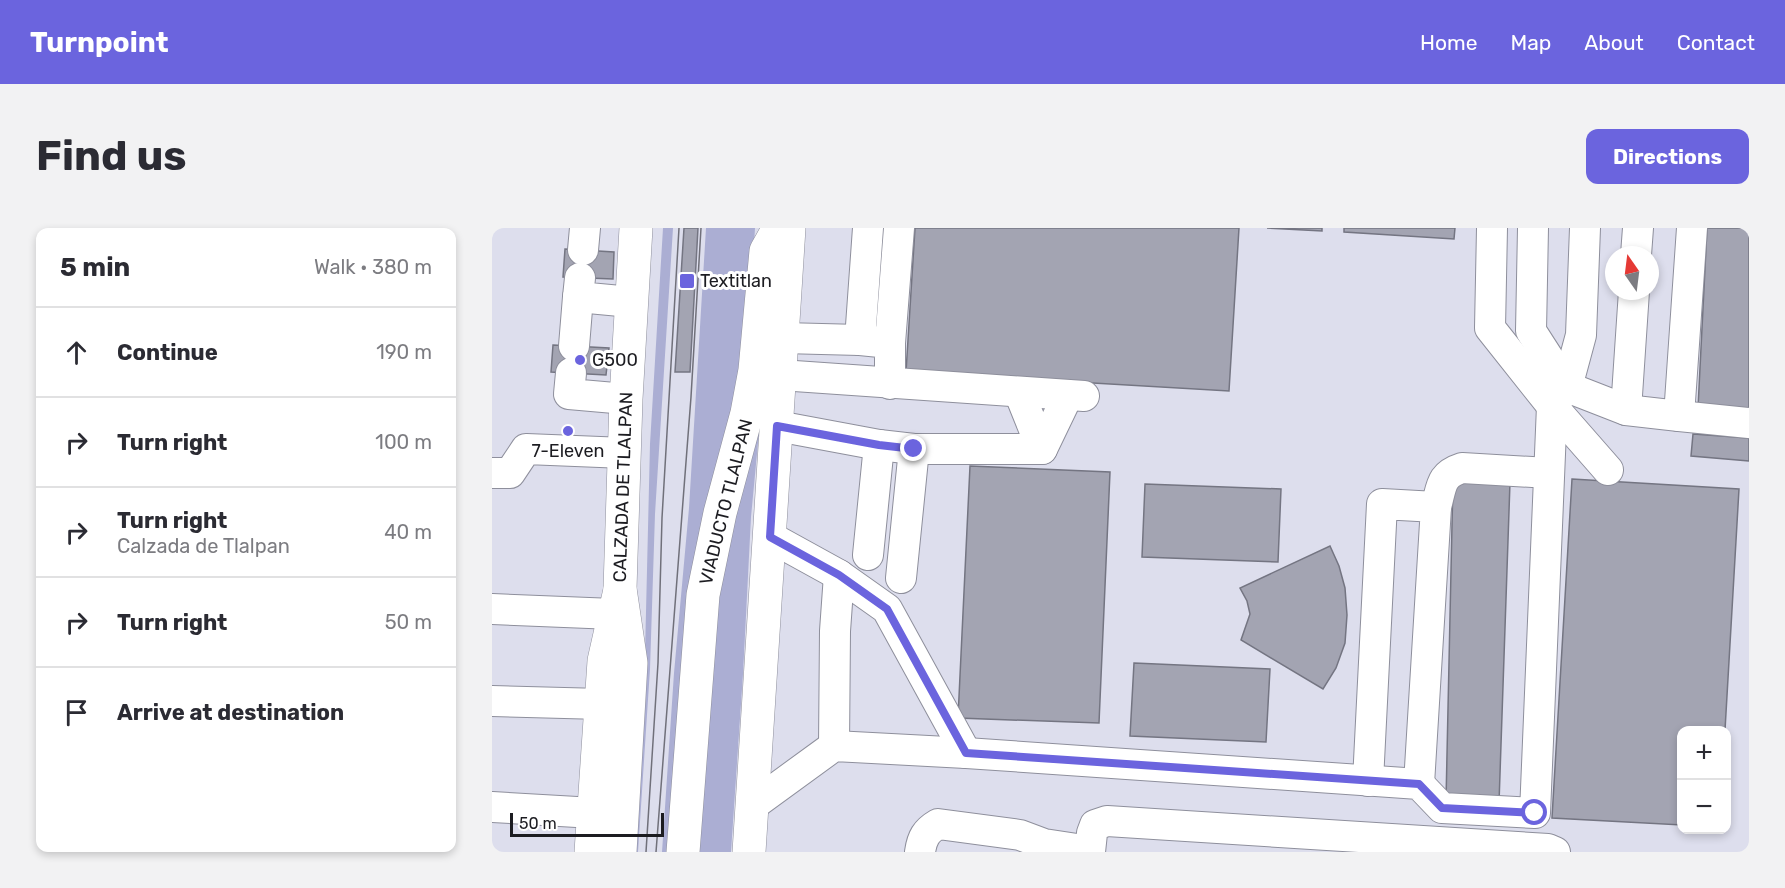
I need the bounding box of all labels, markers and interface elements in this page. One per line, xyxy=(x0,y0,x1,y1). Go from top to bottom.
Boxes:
text: Turnpoint xyxy=(30,26,169,59)
text: Home xyxy=(1420,30,1477,55)
text: Map xyxy=(1510,30,1551,55)
text: About xyxy=(1584,30,1644,55)
text: Contact xyxy=(1677,30,1755,55)
button: Directions xyxy=(1586,129,1749,184)
text: Find us xyxy=(36,131,187,181)
north arrow xyxy=(1605,246,1659,300)
text: 5 min xyxy=(60,252,130,283)
text: Walk · 380 m xyxy=(314,255,432,279)
place label: Textitlan xyxy=(700,270,772,292)
marker: Textitlan xyxy=(678,272,696,290)
icon: ahead xyxy=(60,336,93,369)
text: Continue xyxy=(117,339,218,366)
text: 190 m xyxy=(376,340,432,364)
place label: G500 xyxy=(592,349,638,371)
marker: G500 xyxy=(573,353,587,367)
street label: CALZADA DE TLALPAN xyxy=(609,391,637,583)
street label: VIADUCTO TLALPAN xyxy=(695,417,757,587)
marker: 7-Eleven xyxy=(561,424,575,438)
icon: right xyxy=(60,426,93,459)
text: Turn right xyxy=(117,429,227,456)
text: 100 m xyxy=(375,430,432,454)
route end xyxy=(900,435,926,461)
place label: 7-Eleven xyxy=(532,440,604,462)
text: Turn right xyxy=(117,507,227,534)
icon: right xyxy=(60,516,93,549)
text: 40 m xyxy=(384,520,432,544)
text: Calzada de Tlalpan xyxy=(117,534,290,558)
icon: right xyxy=(60,606,93,639)
text: Turn right xyxy=(117,609,227,636)
text: 50 m xyxy=(385,610,432,634)
icon: arrive xyxy=(60,696,93,729)
text: Arrive at destination xyxy=(117,699,344,726)
map controls xyxy=(1677,726,1731,834)
button: + xyxy=(1677,726,1731,780)
button: − xyxy=(1677,780,1731,834)
route start xyxy=(1521,799,1547,825)
scale bar xyxy=(510,810,664,838)
text: 50 m xyxy=(519,814,557,833)

